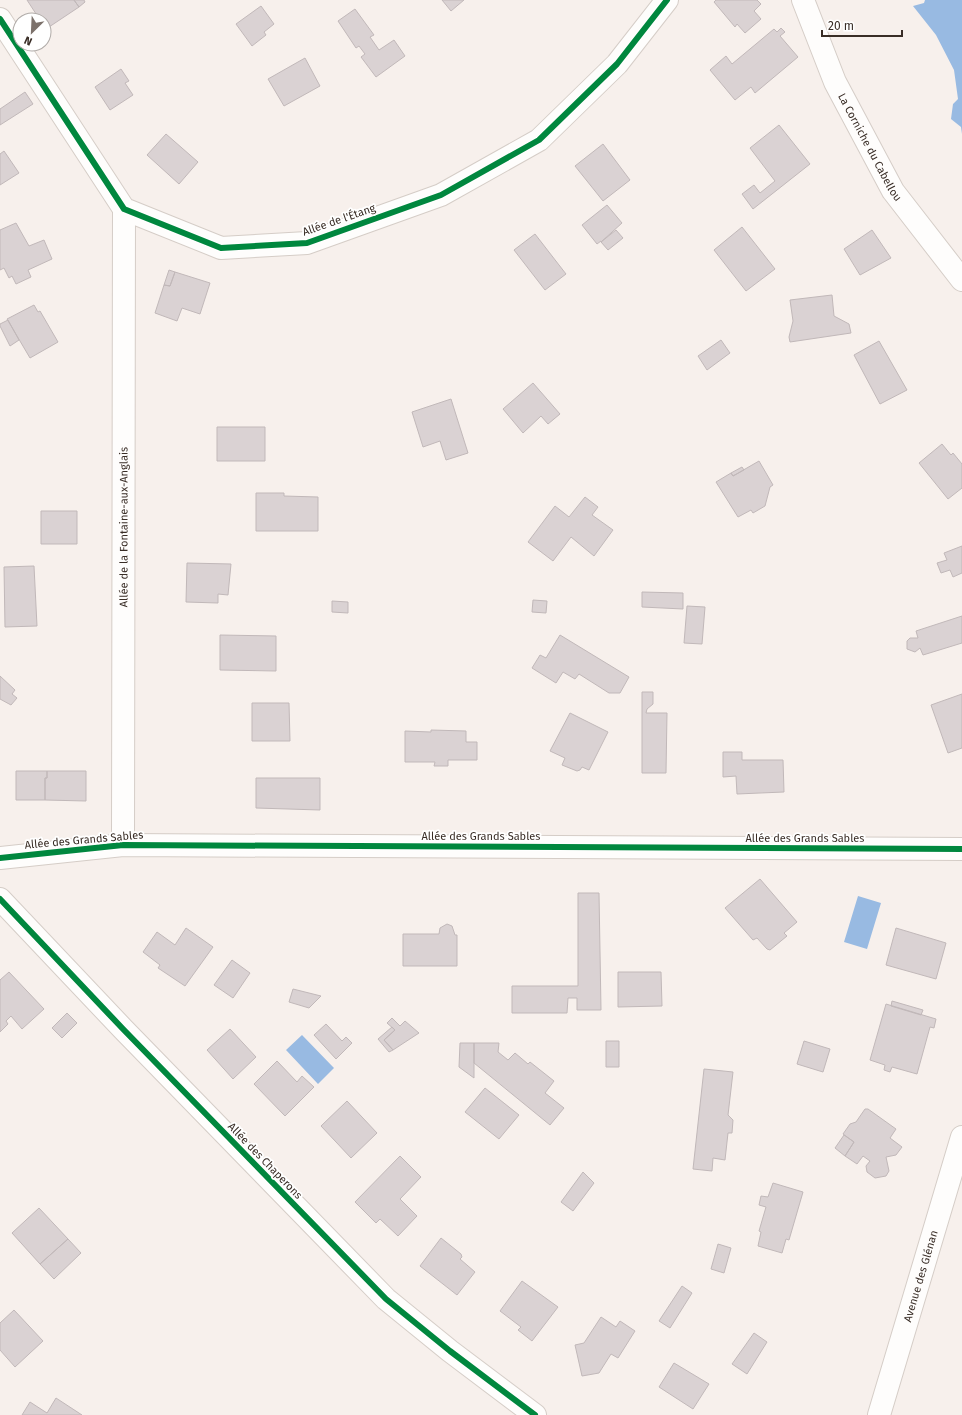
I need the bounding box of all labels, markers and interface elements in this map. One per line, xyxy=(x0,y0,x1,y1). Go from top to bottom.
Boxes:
north arrow xyxy=(12,12,52,52)
scale bar xyxy=(822,12,902,38)
text: 20 m xyxy=(828,19,854,33)
text: N xyxy=(22,33,34,48)
street label: La Corniche du Cabellou xyxy=(836,91,905,204)
street label: Allée de l'Étang xyxy=(300,200,377,239)
street label: Allée de la Fontaine-aux-Anglais xyxy=(117,447,130,607)
street label: Allée des Grands Sables xyxy=(24,828,144,852)
street label: Allée des Grands Sables xyxy=(422,830,540,843)
street label: Allée des Grands Sables xyxy=(746,832,864,845)
street label: Allée des Chaperons xyxy=(225,1120,305,1202)
street label: Avenue des Glénan xyxy=(901,1229,940,1323)

